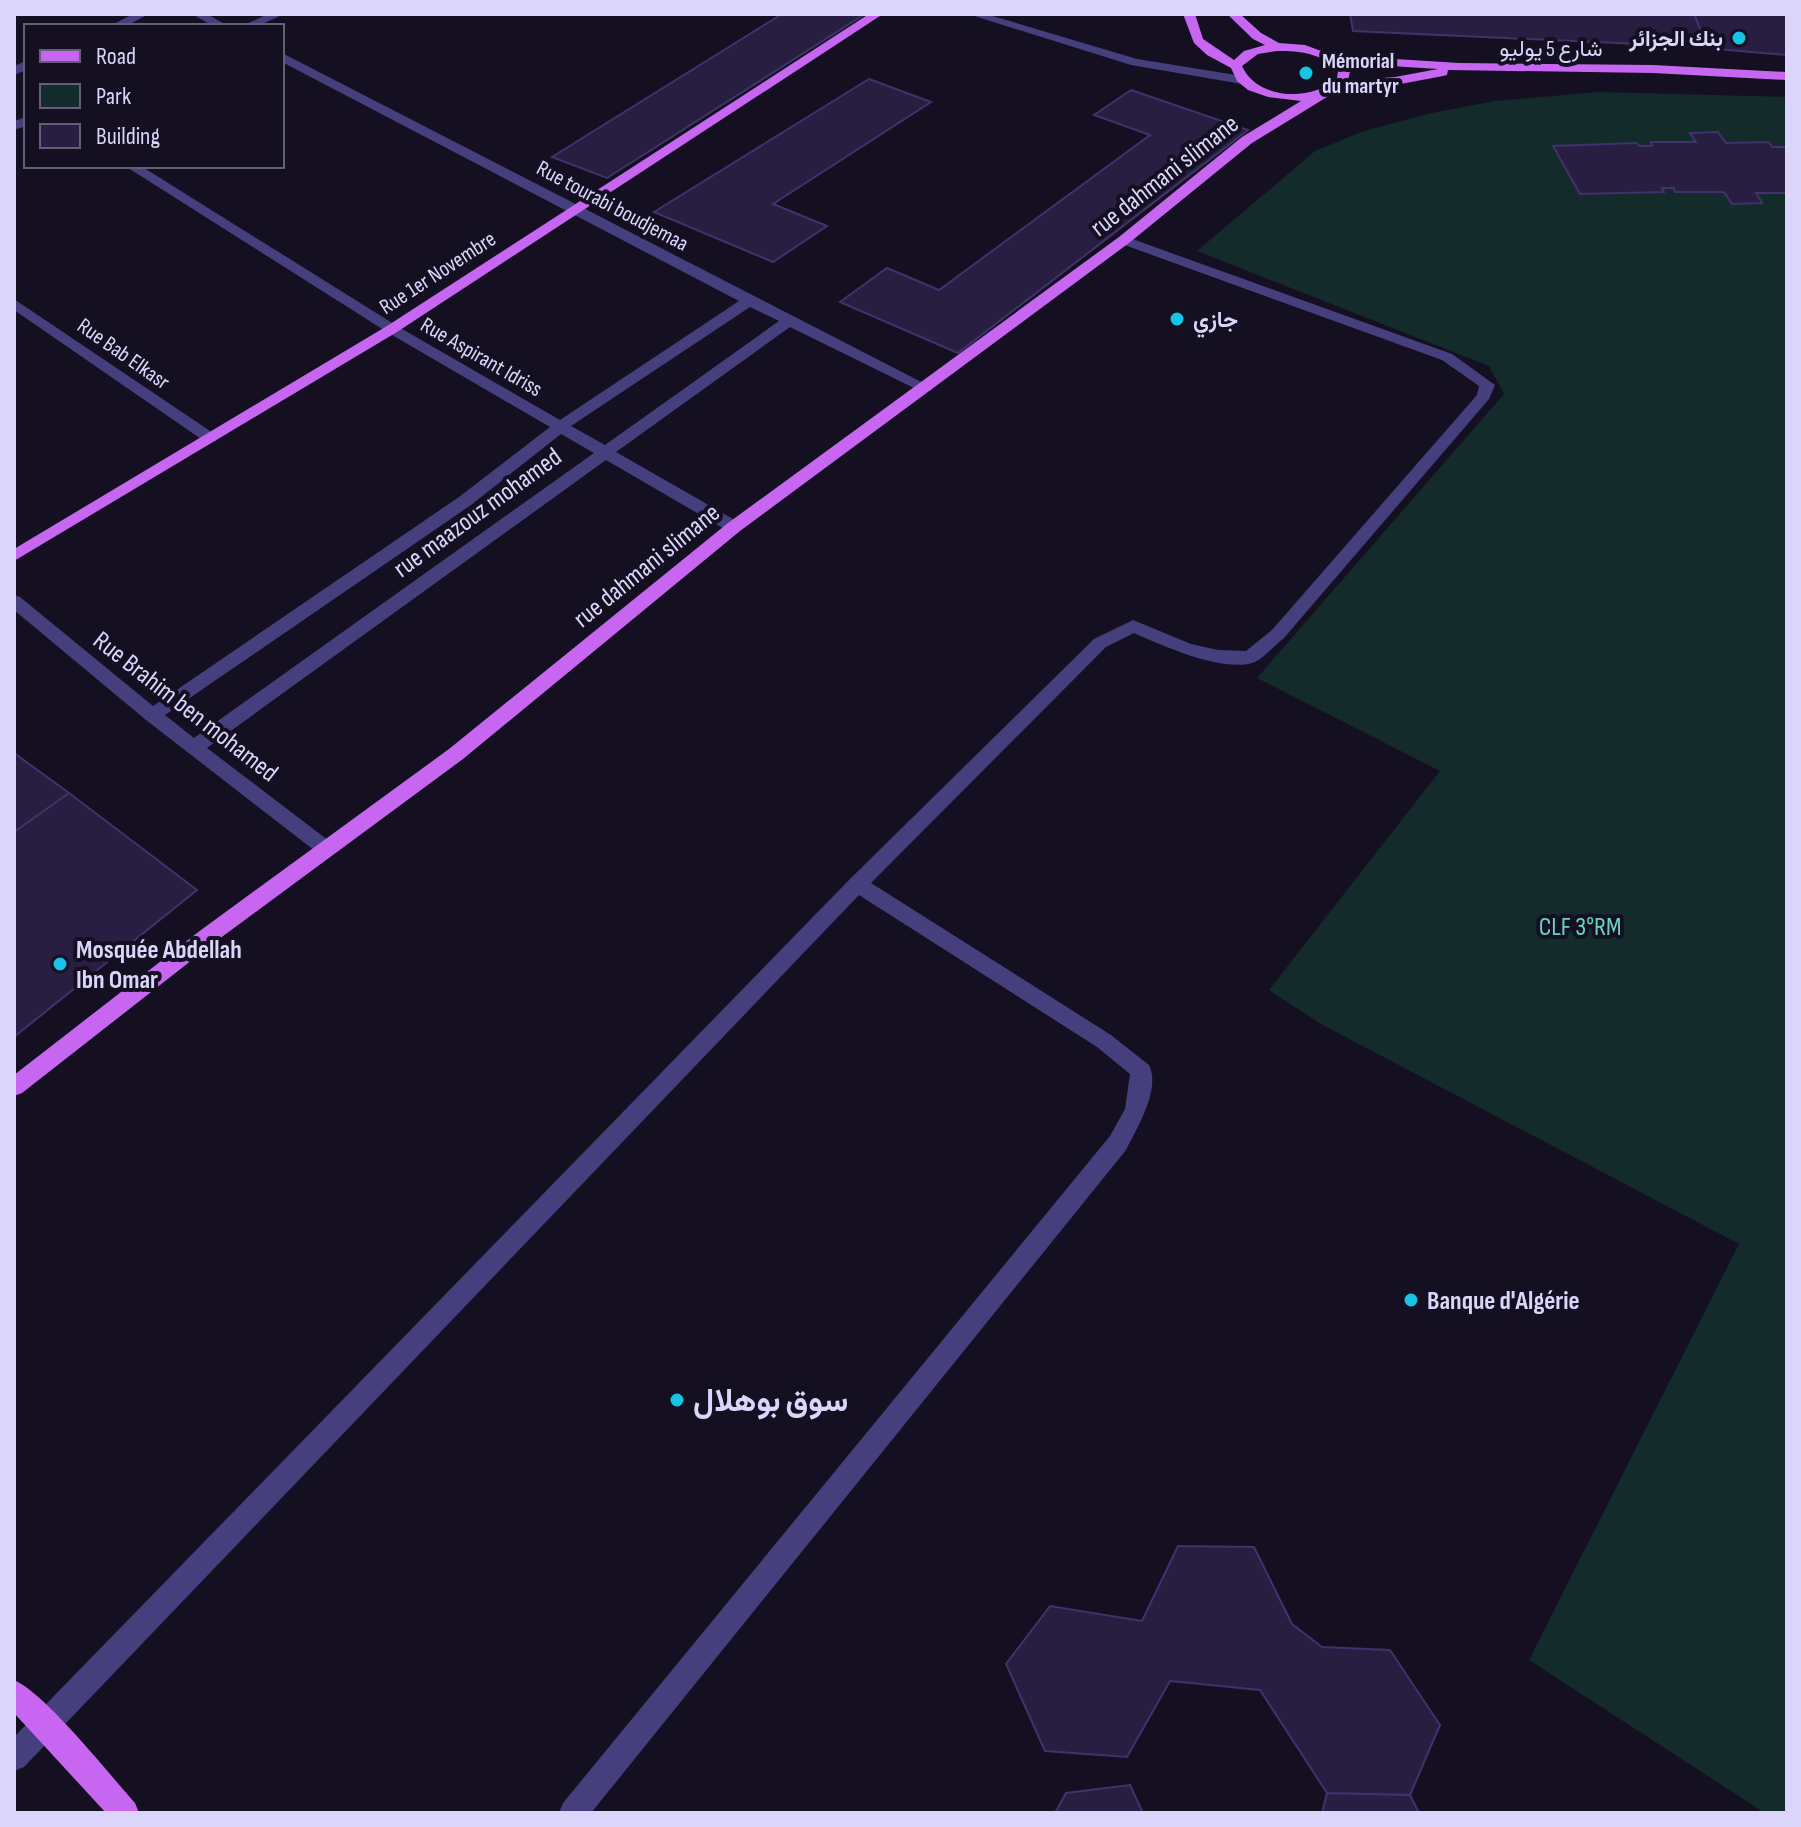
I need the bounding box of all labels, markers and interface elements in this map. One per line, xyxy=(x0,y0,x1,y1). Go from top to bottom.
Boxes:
legend xyxy=(24,24,284,168)
place label: بنك الجزائر xyxy=(1628,26,1723,53)
marker: بنك الجزائر xyxy=(1730,29,1748,47)
street label: شارع 5 يوليو xyxy=(1499,36,1603,63)
text: Road xyxy=(96,42,136,71)
place label: Mémorial du martyr xyxy=(1322,48,1399,100)
marker: Mémorial du martyr xyxy=(1297,64,1315,82)
text: Park xyxy=(96,82,131,111)
street label: rue dahmani slimane xyxy=(1085,109,1245,244)
text: Building xyxy=(96,122,160,151)
street label: Rue tourabi boudjemaa xyxy=(532,155,693,258)
street label: Rue 1er Novembre xyxy=(374,226,501,321)
place label: جازي xyxy=(1193,307,1238,338)
marker: جازي xyxy=(1168,310,1186,328)
street label: Rue Aspirant Idriss xyxy=(416,312,547,403)
street label: Rue Bab Elkasr xyxy=(72,313,175,396)
street label: rue maazouz mohamed xyxy=(388,442,568,585)
street label: rue dahmani slimane xyxy=(567,498,726,635)
street label: Rue Brahim ben mohamed xyxy=(86,625,284,789)
park label: CLF 3°RM xyxy=(1539,912,1621,943)
place label: Mosquée Abdellah Ibn Omar xyxy=(76,935,242,996)
marker: Mosquée Abdellah Ibn Omar xyxy=(51,955,69,973)
place label: Banque d'Algérie xyxy=(1427,1286,1580,1317)
marker: Banque d'Algérie xyxy=(1402,1291,1420,1309)
place label: سوق بوهلال xyxy=(693,1382,848,1421)
marker: سوق بوهلال xyxy=(668,1391,686,1409)

